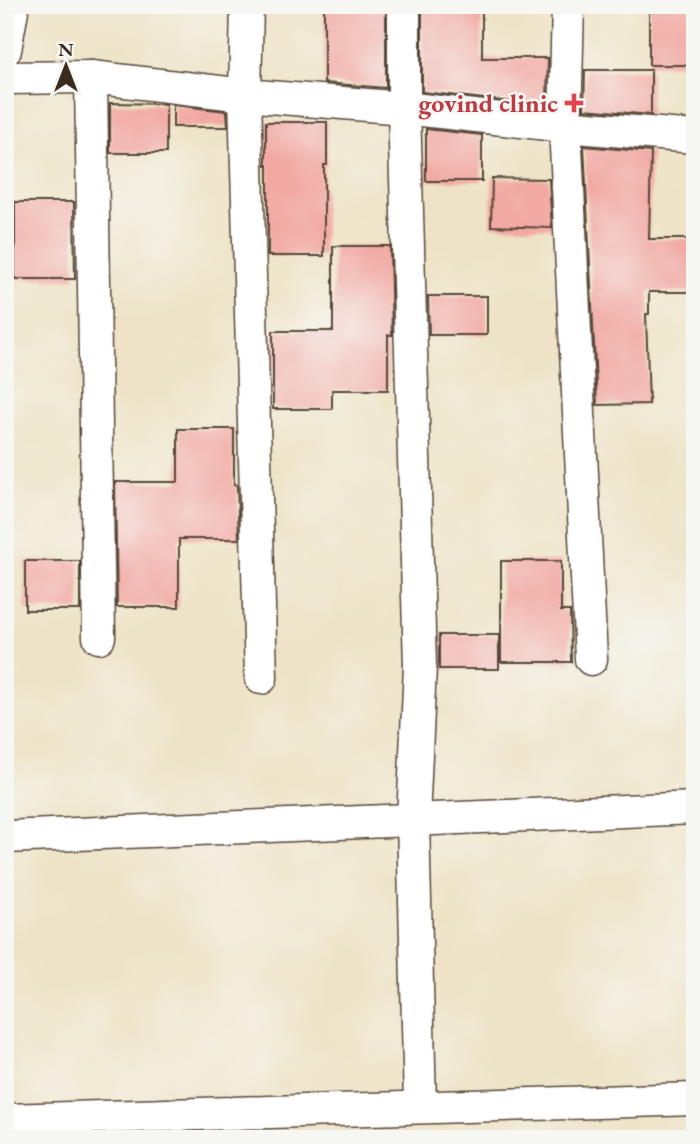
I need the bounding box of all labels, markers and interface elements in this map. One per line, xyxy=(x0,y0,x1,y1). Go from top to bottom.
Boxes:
north arrow xyxy=(32,32,102,102)
text: N xyxy=(58,37,74,62)
place label: govind clinic xyxy=(418,86,558,120)
marker: govind clinic xyxy=(564,93,584,113)

